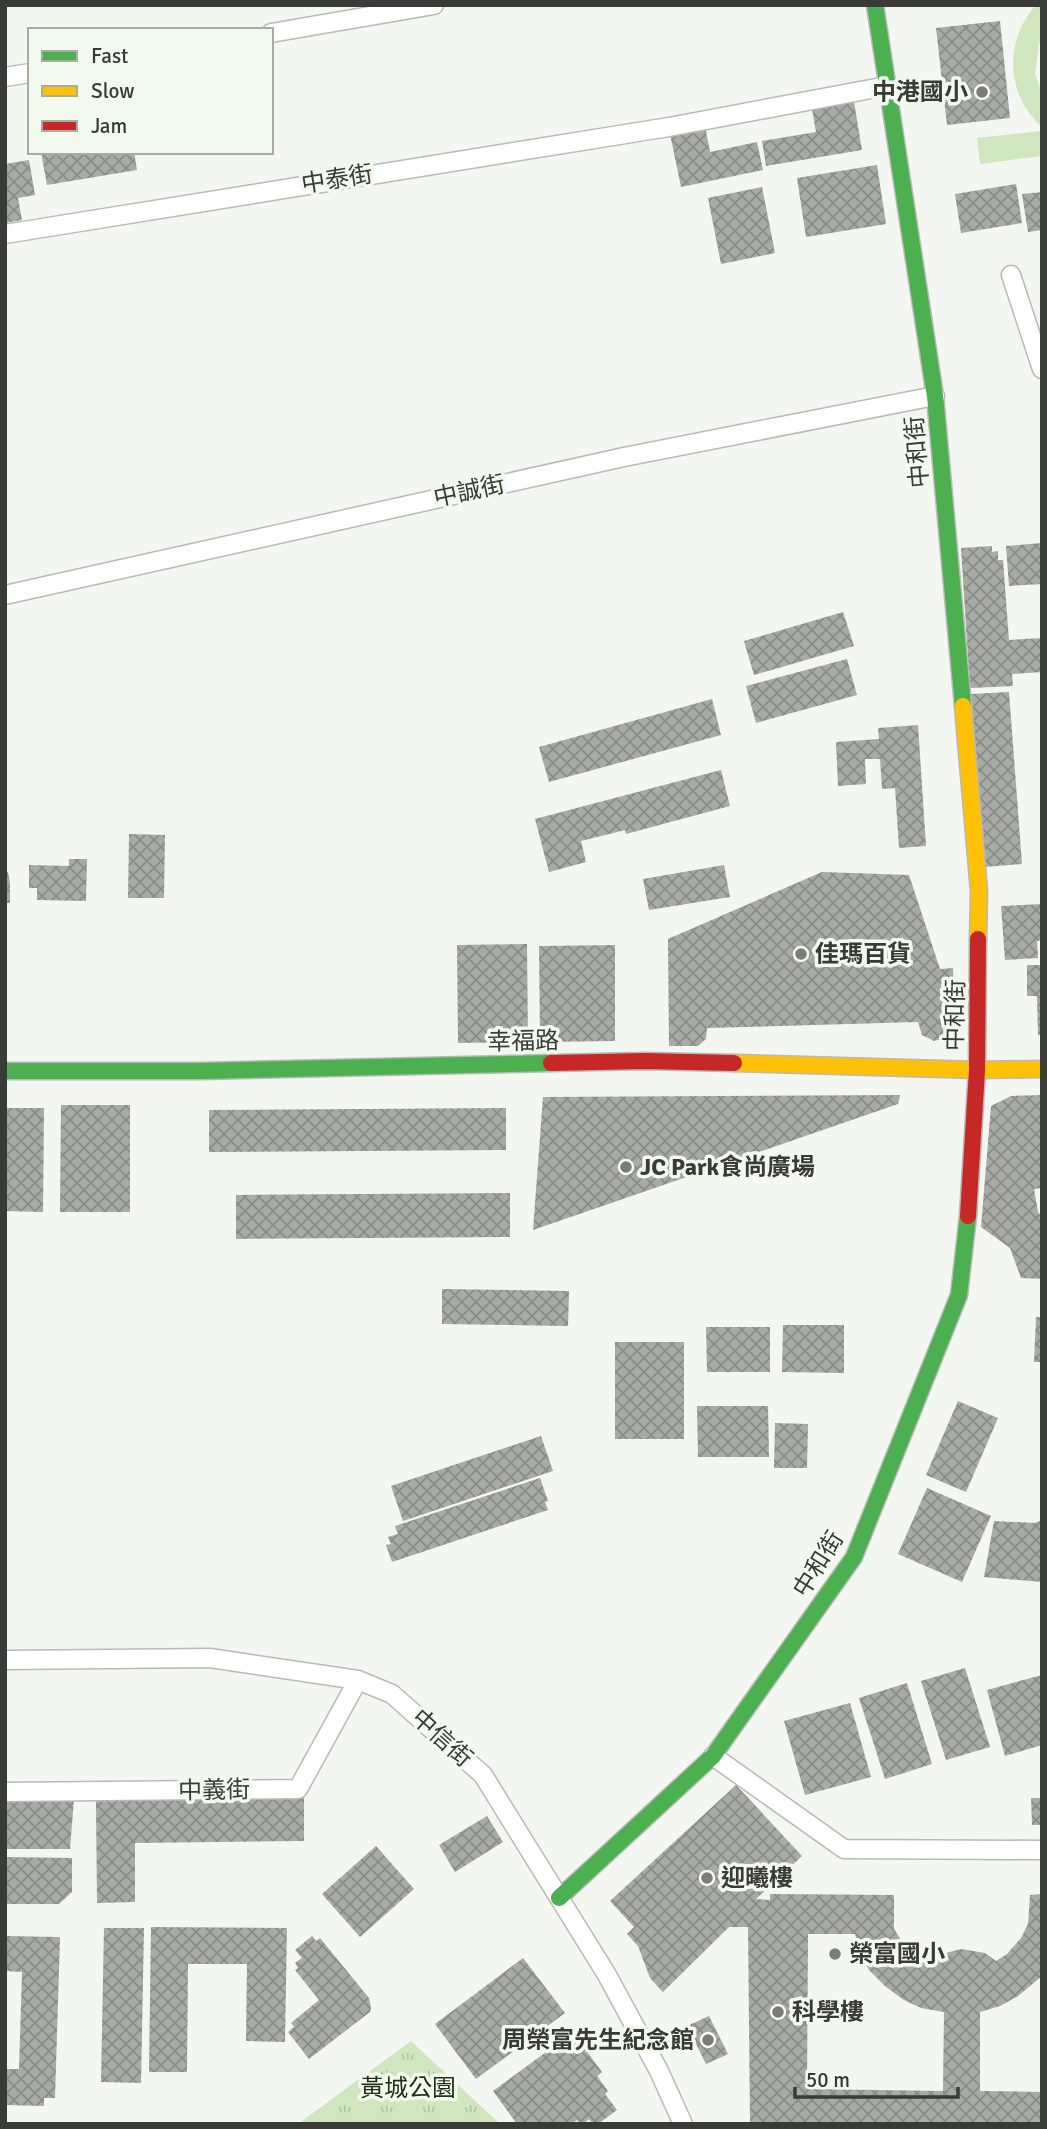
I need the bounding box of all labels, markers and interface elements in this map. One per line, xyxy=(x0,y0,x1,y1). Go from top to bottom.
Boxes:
legend xyxy=(28,28,273,154)
text: Fast xyxy=(91,43,128,69)
place label: 中港國小 xyxy=(872,77,968,107)
text: Slow xyxy=(91,78,135,104)
marker: 中港國小 xyxy=(974,84,990,100)
text: Jam xyxy=(91,113,127,139)
street label: 中泰街 xyxy=(299,159,375,199)
street label: 中和街 xyxy=(899,415,935,489)
street label: 中誠街 xyxy=(431,469,507,513)
place label: 佳瑪百貨 xyxy=(815,939,911,969)
marker: 佳瑪百貨 xyxy=(793,946,809,962)
street label: 中和街 xyxy=(939,979,971,1051)
street label: 幸福路 xyxy=(487,1025,559,1057)
place label: JC Park食尚廣場 xyxy=(640,1152,815,1182)
marker: JC Park食尚廣場 xyxy=(618,1159,634,1175)
street label: 中和街 xyxy=(786,1526,850,1602)
street label: 中信街 xyxy=(405,1703,479,1773)
street label: 中義街 xyxy=(178,1774,250,1806)
place label: 迎曦樓 xyxy=(721,1863,793,1893)
marker: 迎曦樓 xyxy=(699,1870,715,1886)
place label: 榮富國小 xyxy=(849,1939,945,1969)
marker: 榮富國小 xyxy=(827,1946,843,1962)
place label: 科學樓 xyxy=(792,1997,864,2027)
marker: 科學樓 xyxy=(770,2004,786,2020)
place label: 周榮富先生紀念館 xyxy=(502,2025,694,2055)
marker: 周榮富先生紀念館 xyxy=(700,2032,716,2048)
scale bar xyxy=(795,2056,958,2100)
text: 50 m xyxy=(806,2067,850,2093)
park label: 黃城公園 xyxy=(360,2073,456,2103)

